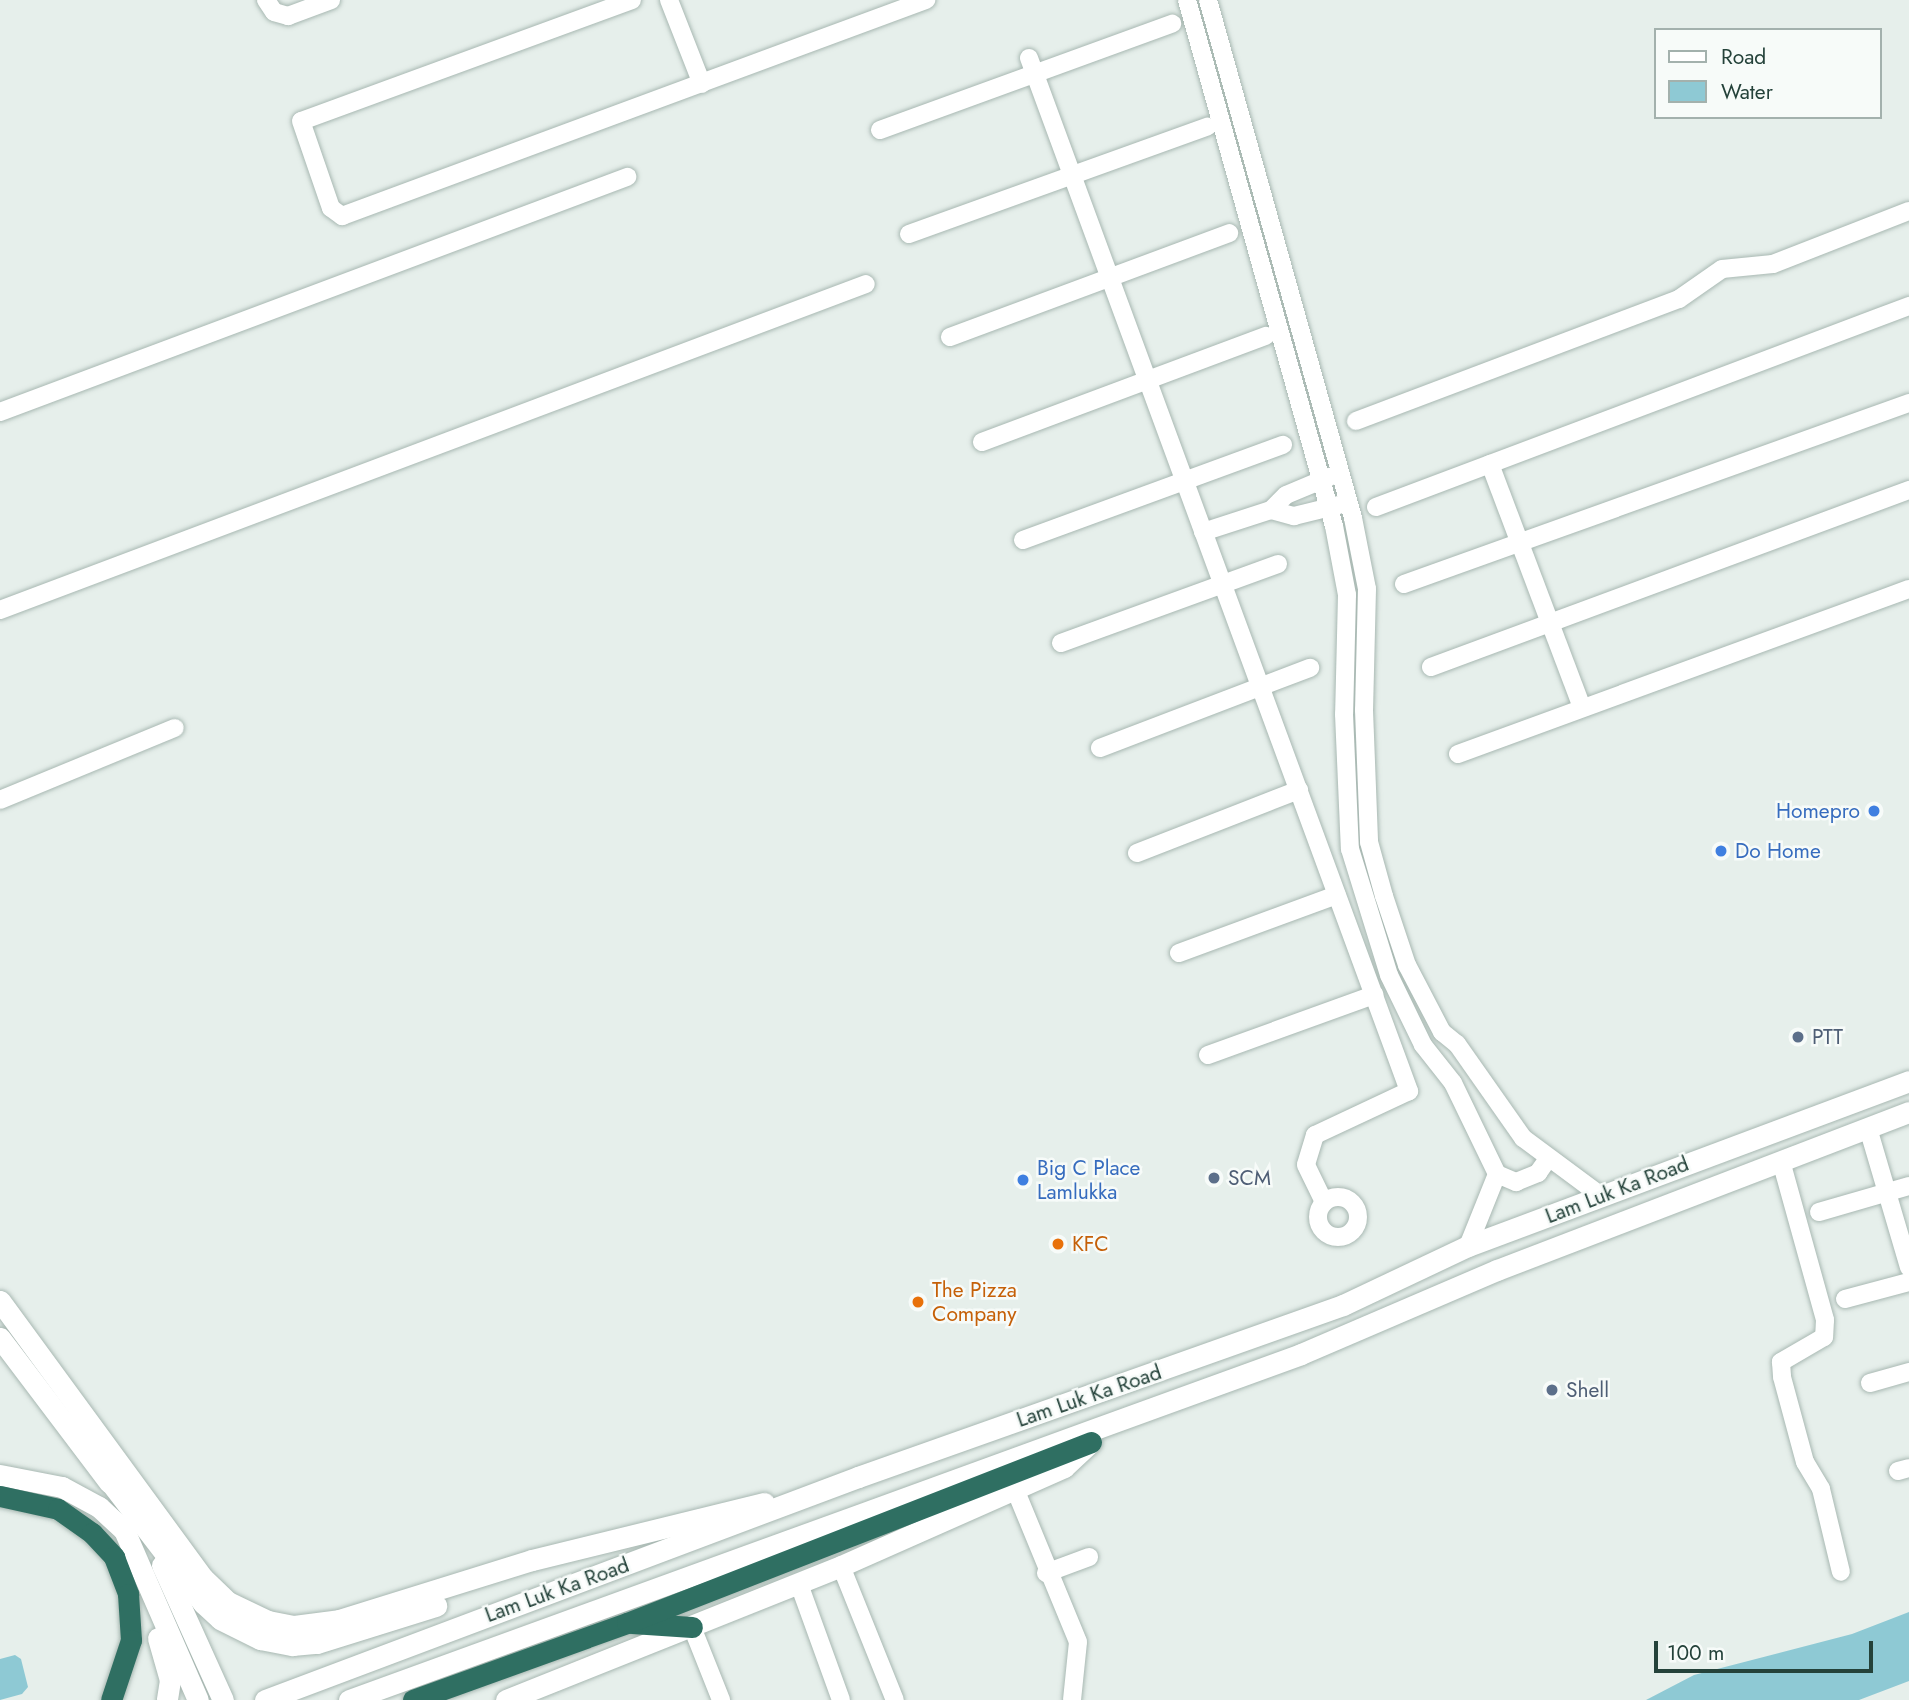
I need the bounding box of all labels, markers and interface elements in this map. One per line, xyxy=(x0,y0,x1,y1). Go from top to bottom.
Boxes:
legend xyxy=(1654,28,1881,119)
text: Road xyxy=(1721,42,1766,72)
text: Water xyxy=(1721,77,1773,107)
place label: Homepro xyxy=(1776,798,1860,824)
marker: Homepro xyxy=(1866,803,1882,819)
place label: Do Home xyxy=(1735,838,1821,864)
marker: Do Home xyxy=(1713,843,1729,859)
place label: PTT xyxy=(1812,1024,1843,1050)
marker: PTT xyxy=(1790,1029,1806,1045)
street label: Lam Luk Ka Road xyxy=(1542,1151,1692,1229)
place label: Big C Place Lamlukka xyxy=(1037,1155,1140,1205)
place label: SCM xyxy=(1228,1165,1271,1191)
marker: SCM xyxy=(1206,1170,1222,1186)
marker: Big C Place Lamlukka xyxy=(1015,1172,1031,1188)
place label: KFC xyxy=(1072,1231,1109,1257)
marker: KFC xyxy=(1050,1236,1066,1252)
place label: The Pizza Company xyxy=(932,1277,1017,1327)
marker: The Pizza Company xyxy=(910,1294,926,1310)
street label: Lam Luk Ka Road xyxy=(1013,1359,1165,1433)
place label: Shell xyxy=(1566,1377,1609,1403)
marker: Shell xyxy=(1544,1382,1560,1398)
street label: Lam Luk Ka Road xyxy=(482,1552,632,1628)
scale bar xyxy=(1657,1626,1876,1670)
text: 100 m xyxy=(1667,1638,1724,1668)

